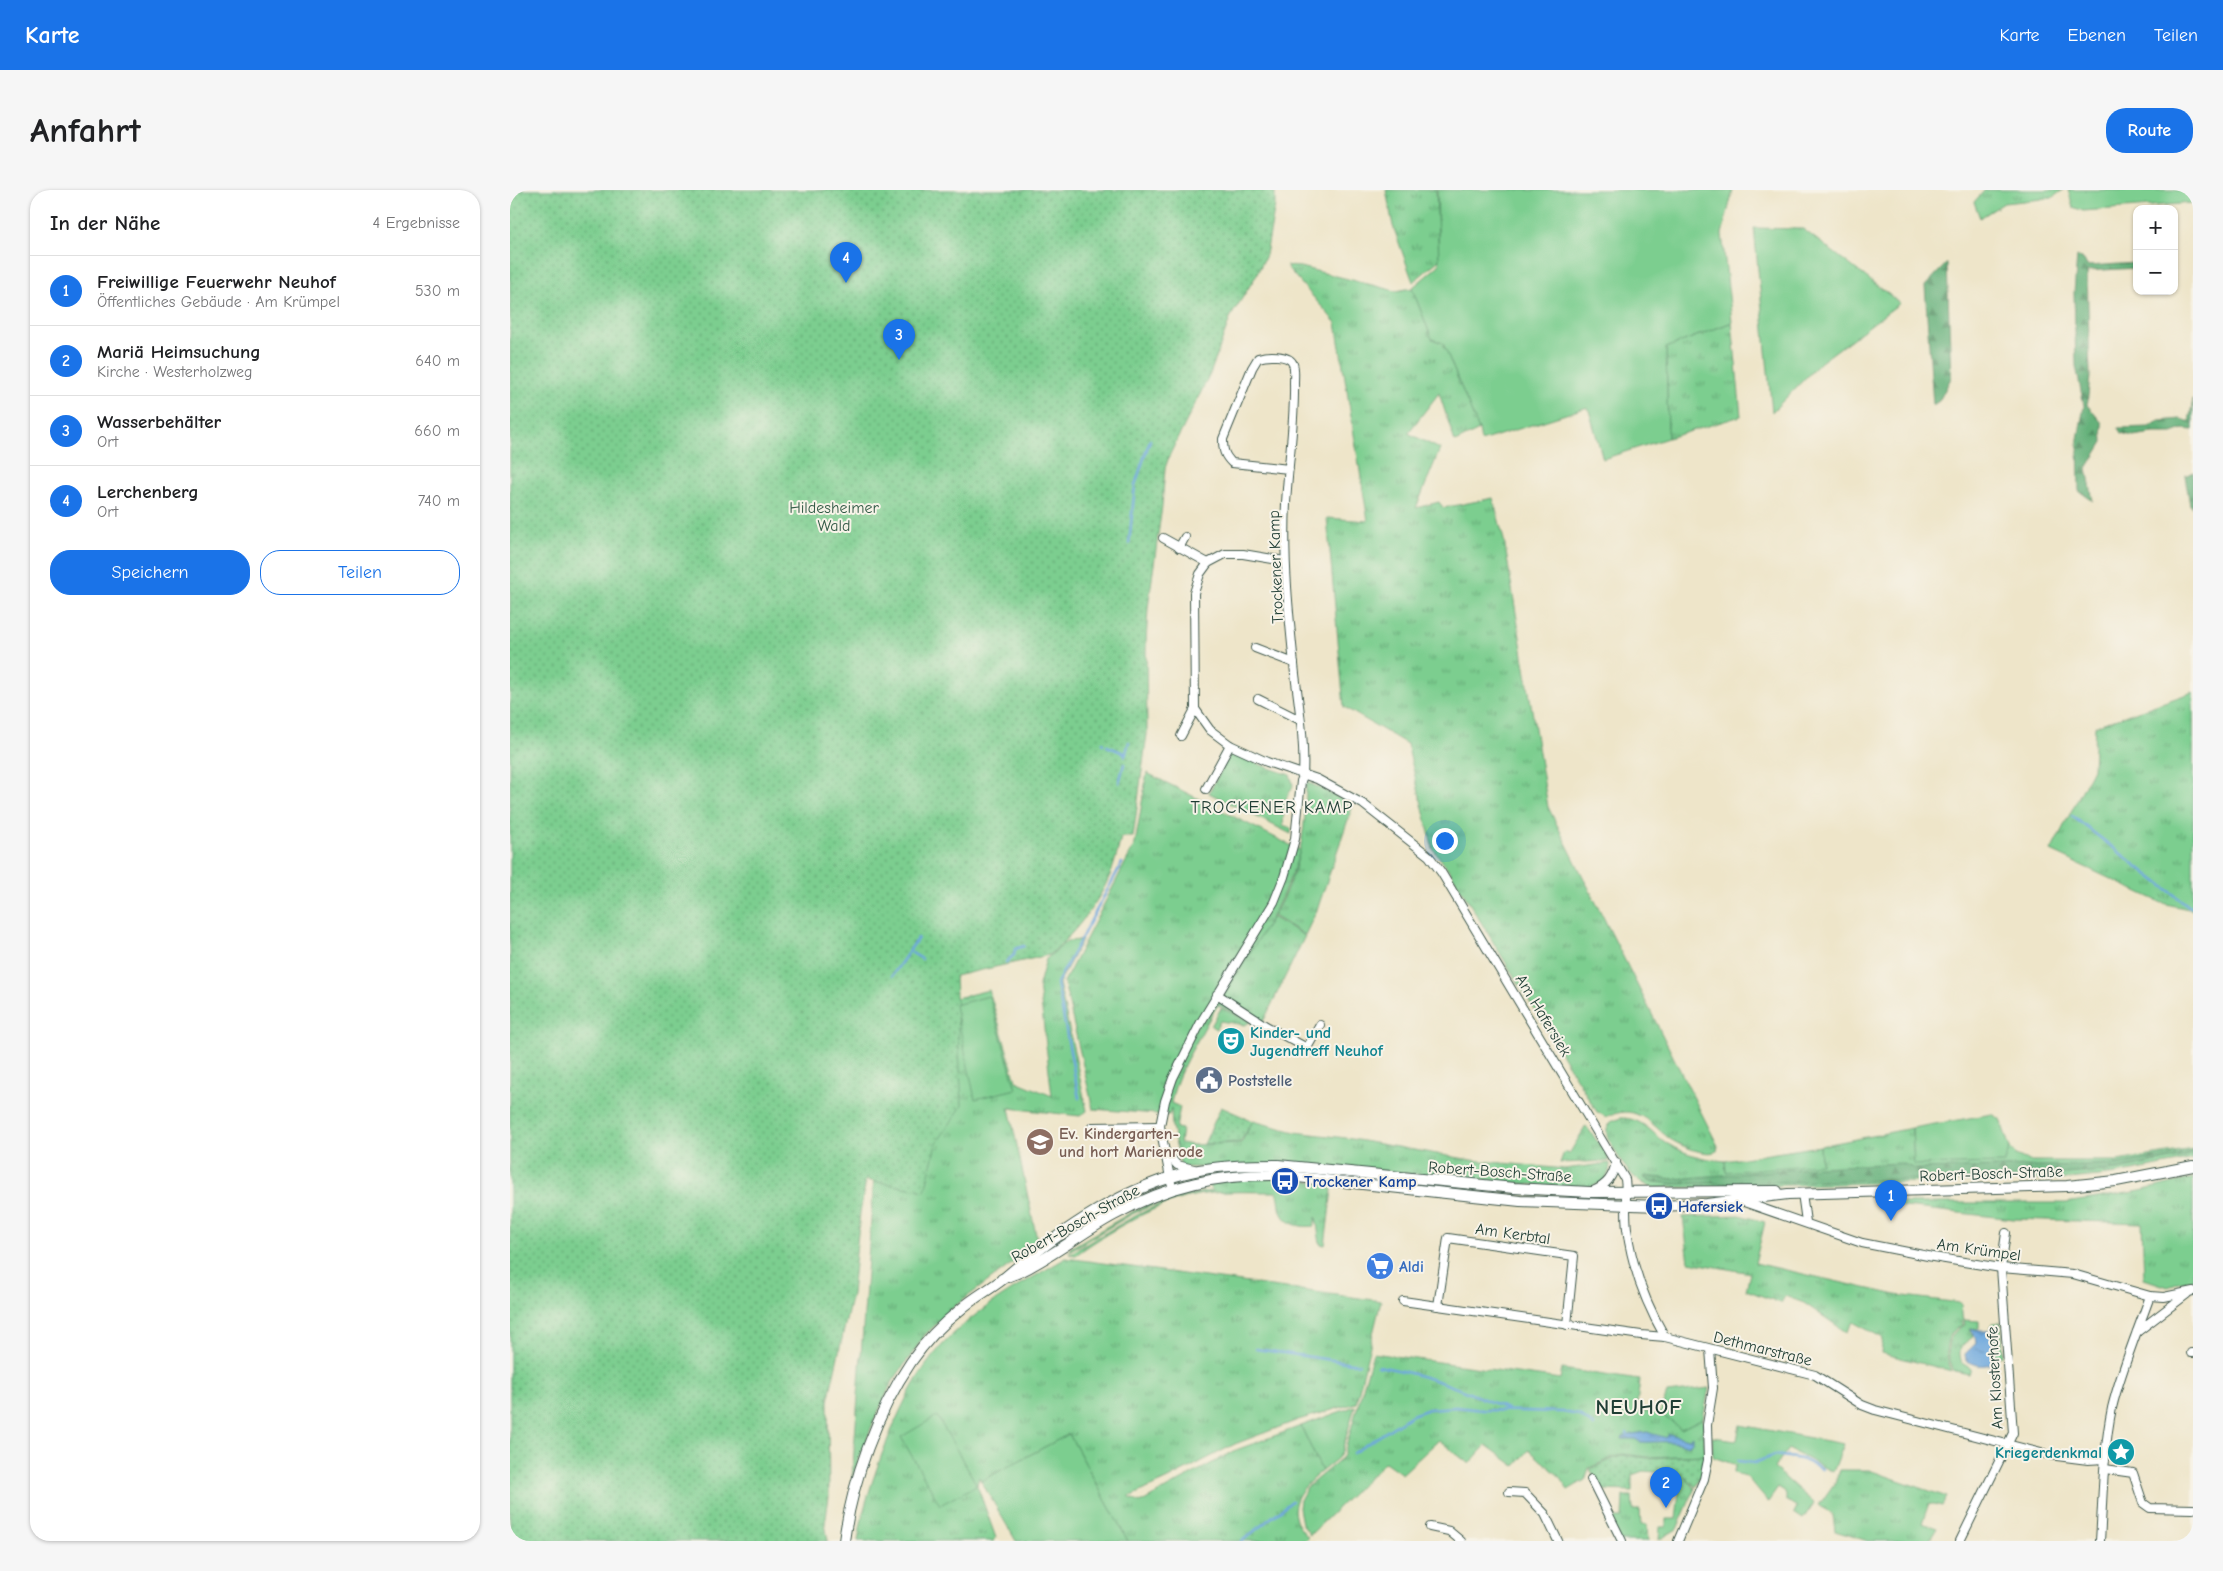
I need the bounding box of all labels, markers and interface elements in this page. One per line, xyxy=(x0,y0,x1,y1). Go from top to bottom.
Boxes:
text: Karte xyxy=(25,21,79,49)
text: Karte xyxy=(1999,25,2040,46)
text: Ebenen xyxy=(2068,25,2126,46)
text: Teilen xyxy=(2154,25,2198,46)
button: Route xyxy=(2106,108,2193,153)
text: Anfahrt xyxy=(30,110,141,151)
map controls xyxy=(2133,205,2178,295)
button: + xyxy=(2133,205,2178,250)
text: In der Nähe xyxy=(50,211,160,235)
text: 4 Ergebnisse xyxy=(373,214,460,232)
pin: 4 xyxy=(830,242,862,283)
button: − xyxy=(2133,250,2178,295)
text: Freiwillige Feuerwehr Neuhof xyxy=(97,271,336,293)
text: 1 xyxy=(63,282,69,300)
text: 530 m xyxy=(415,282,460,300)
text: Öffentliches Gebäude · Am Krümpel xyxy=(97,293,340,311)
pin: 3 xyxy=(883,319,915,360)
text: Mariä Heimsuchung xyxy=(97,341,261,363)
text: 2 xyxy=(62,352,70,370)
text: 640 m xyxy=(415,352,460,370)
text: Kirche · Westerholzweg xyxy=(97,363,252,381)
text: Wasserbehälter xyxy=(97,411,221,433)
text: 3 xyxy=(62,422,70,440)
text: 660 m xyxy=(414,422,460,440)
text: Ort xyxy=(97,433,118,451)
text: Lerchenberg xyxy=(97,481,199,503)
text: 4 xyxy=(62,492,70,510)
text: 740 m xyxy=(418,492,460,510)
park label: Hildesheimer Wald xyxy=(789,499,879,535)
text: Ort xyxy=(97,503,118,521)
street label: Trockener Kamp xyxy=(1265,510,1287,624)
button: Speichern xyxy=(50,550,250,595)
button: Teilen xyxy=(260,550,460,595)
district label: TROCKENER KAMP xyxy=(1191,797,1353,818)
your location xyxy=(1432,828,1458,854)
street label: Am Hafersiek xyxy=(1512,971,1575,1060)
place label: Kinder- und Jugendtreff Neuhof xyxy=(1250,1024,1384,1060)
theatre icon: Kinder- und Jugendtreff Neuhof xyxy=(1216,1026,1246,1056)
public building icon: Poststelle xyxy=(1194,1065,1224,1095)
place label: Poststelle xyxy=(1228,1072,1292,1090)
place label: Ev. Kindergarten- und hort Marienrode xyxy=(1059,1125,1203,1161)
school or university icon: Ev. Kindergarten- und hort Marienrode xyxy=(1025,1127,1055,1157)
street label: Robert-Bosch-Straße xyxy=(1428,1158,1572,1186)
street label: Robert-Bosch-Straße xyxy=(1919,1163,2063,1185)
bus stop icon: Trockener Kamp xyxy=(1270,1166,1300,1196)
place label: Trockener Kamp xyxy=(1304,1173,1417,1191)
pin: 1 xyxy=(1875,1180,1907,1221)
street label: Robert-Bosch-Straße xyxy=(1008,1181,1143,1267)
bus stop icon: Hafersiek xyxy=(1644,1191,1674,1221)
place label: Hafersiek xyxy=(1678,1198,1743,1216)
street label: Am Kerbtal xyxy=(1474,1220,1551,1248)
street label: Am Krümpel xyxy=(1936,1235,2022,1265)
supermarket icon: Aldi xyxy=(1365,1251,1395,1281)
place label: Aldi xyxy=(1399,1258,1424,1276)
street label: Am Klosterhofe xyxy=(1983,1326,2007,1430)
street label: Dethmarstraße xyxy=(1712,1328,1814,1370)
district label: NEUHOF xyxy=(1596,1395,1682,1419)
place icon: Kriegerdenkmal xyxy=(2106,1437,2136,1467)
place label: Kriegerdenkmal xyxy=(1995,1444,2102,1462)
pin: 2 xyxy=(1650,1467,1682,1508)

